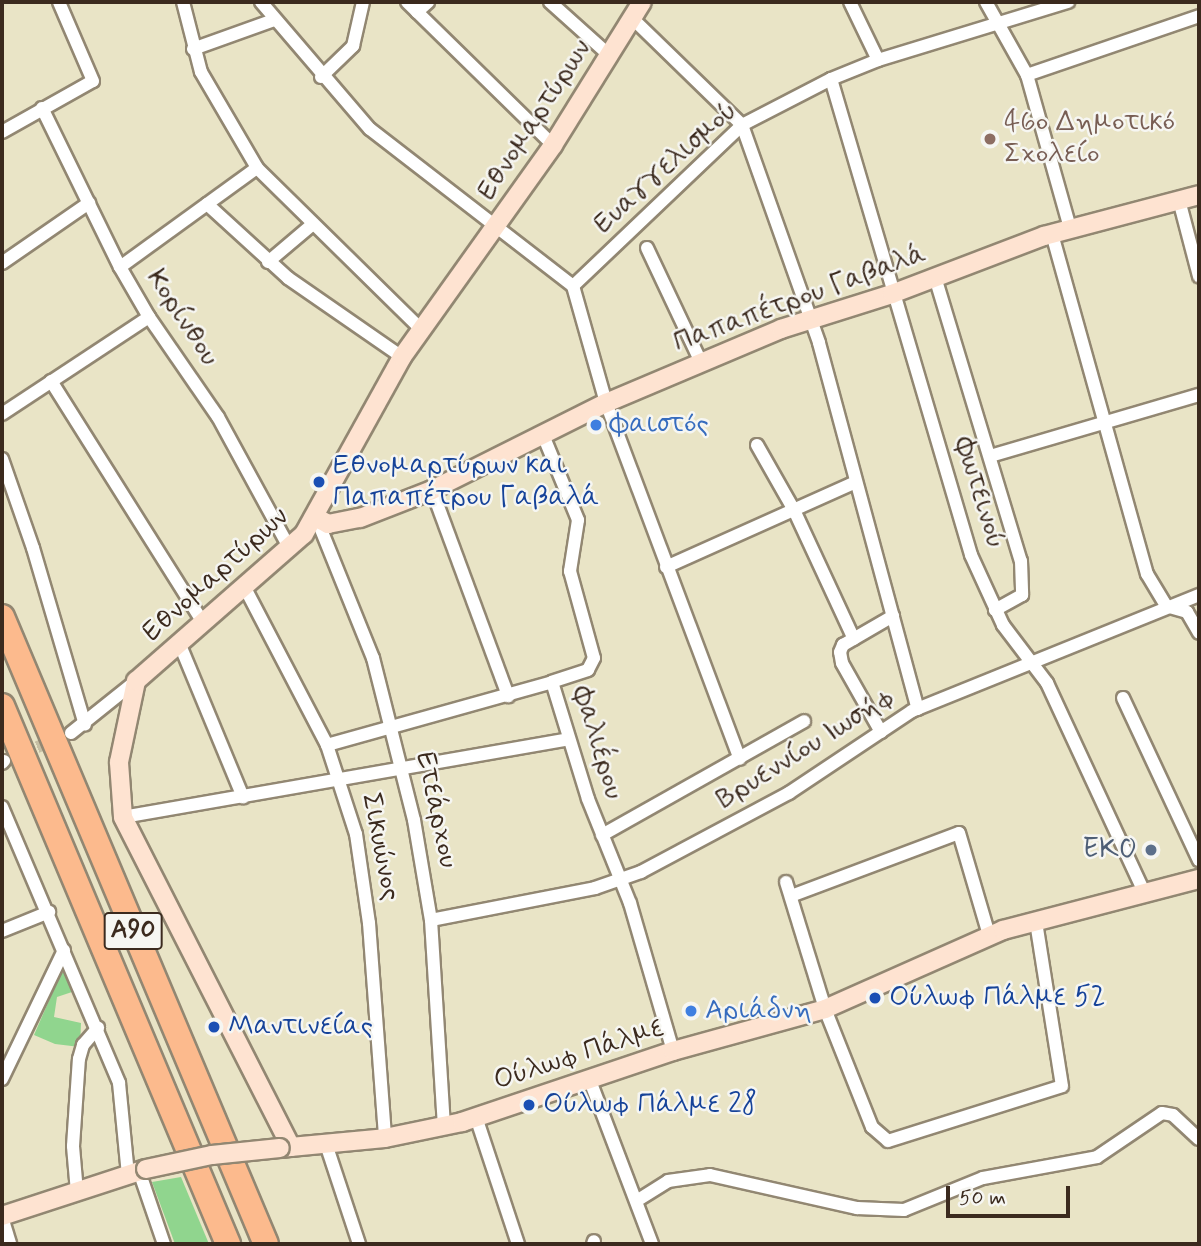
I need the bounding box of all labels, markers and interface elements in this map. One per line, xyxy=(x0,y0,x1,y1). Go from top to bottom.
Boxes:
street label: Εθνομαρτύρων xyxy=(471,33,599,207)
street label: Ευαγγελισμού xyxy=(587,95,745,241)
place label: 46ο Δημοτικό Σχολείο xyxy=(1004,106,1175,172)
marker: 46ο Δημοτικό Σχολείο xyxy=(982,131,998,147)
street label: Παπαπέτρου Γαβαλά xyxy=(669,238,931,360)
street label: Κορίνθου xyxy=(138,263,226,373)
place label: Φαιστός xyxy=(610,408,709,442)
marker: Φαιστός xyxy=(588,417,604,433)
street label: Φωτεινού xyxy=(946,433,1012,553)
place label: Εθνομαρτύρων και Παπαπέτρου Γαβαλά xyxy=(333,449,599,515)
marker: Εθνομαρτύρων και Παπαπέτρου Γαβαλά xyxy=(311,474,327,490)
street label: Εθνομαρτύρων xyxy=(136,501,296,649)
street label: Βρυεννίου Ιωσήφ xyxy=(711,681,901,817)
street label: Φαλιέρου xyxy=(564,683,630,803)
street label: Ετεάρχου xyxy=(407,749,465,871)
street label: Σικυώνος xyxy=(353,790,407,904)
place label: EKO xyxy=(1083,833,1137,867)
marker: EKO xyxy=(1143,842,1159,858)
road number: Α90 xyxy=(103,908,163,954)
place label: Ούλωφ Πάλμε 52 xyxy=(889,981,1106,1015)
marker: Ούλωφ Πάλμε 52 xyxy=(867,990,883,1006)
place label: Αριάδνη xyxy=(705,994,812,1028)
marker: Αριάδνη xyxy=(683,1003,699,1019)
place label: Μαντινείας xyxy=(228,1010,373,1044)
street label: Ούλωφ Πάλμε xyxy=(489,1012,669,1098)
marker: Μαντινείας xyxy=(206,1019,222,1035)
place label: Ούλωφ Πάλμε 28 xyxy=(543,1088,757,1122)
marker: Ούλωφ Πάλμε 28 xyxy=(521,1097,537,1113)
scale bar xyxy=(949,1172,1073,1216)
text: 50 m xyxy=(959,1184,1006,1212)

